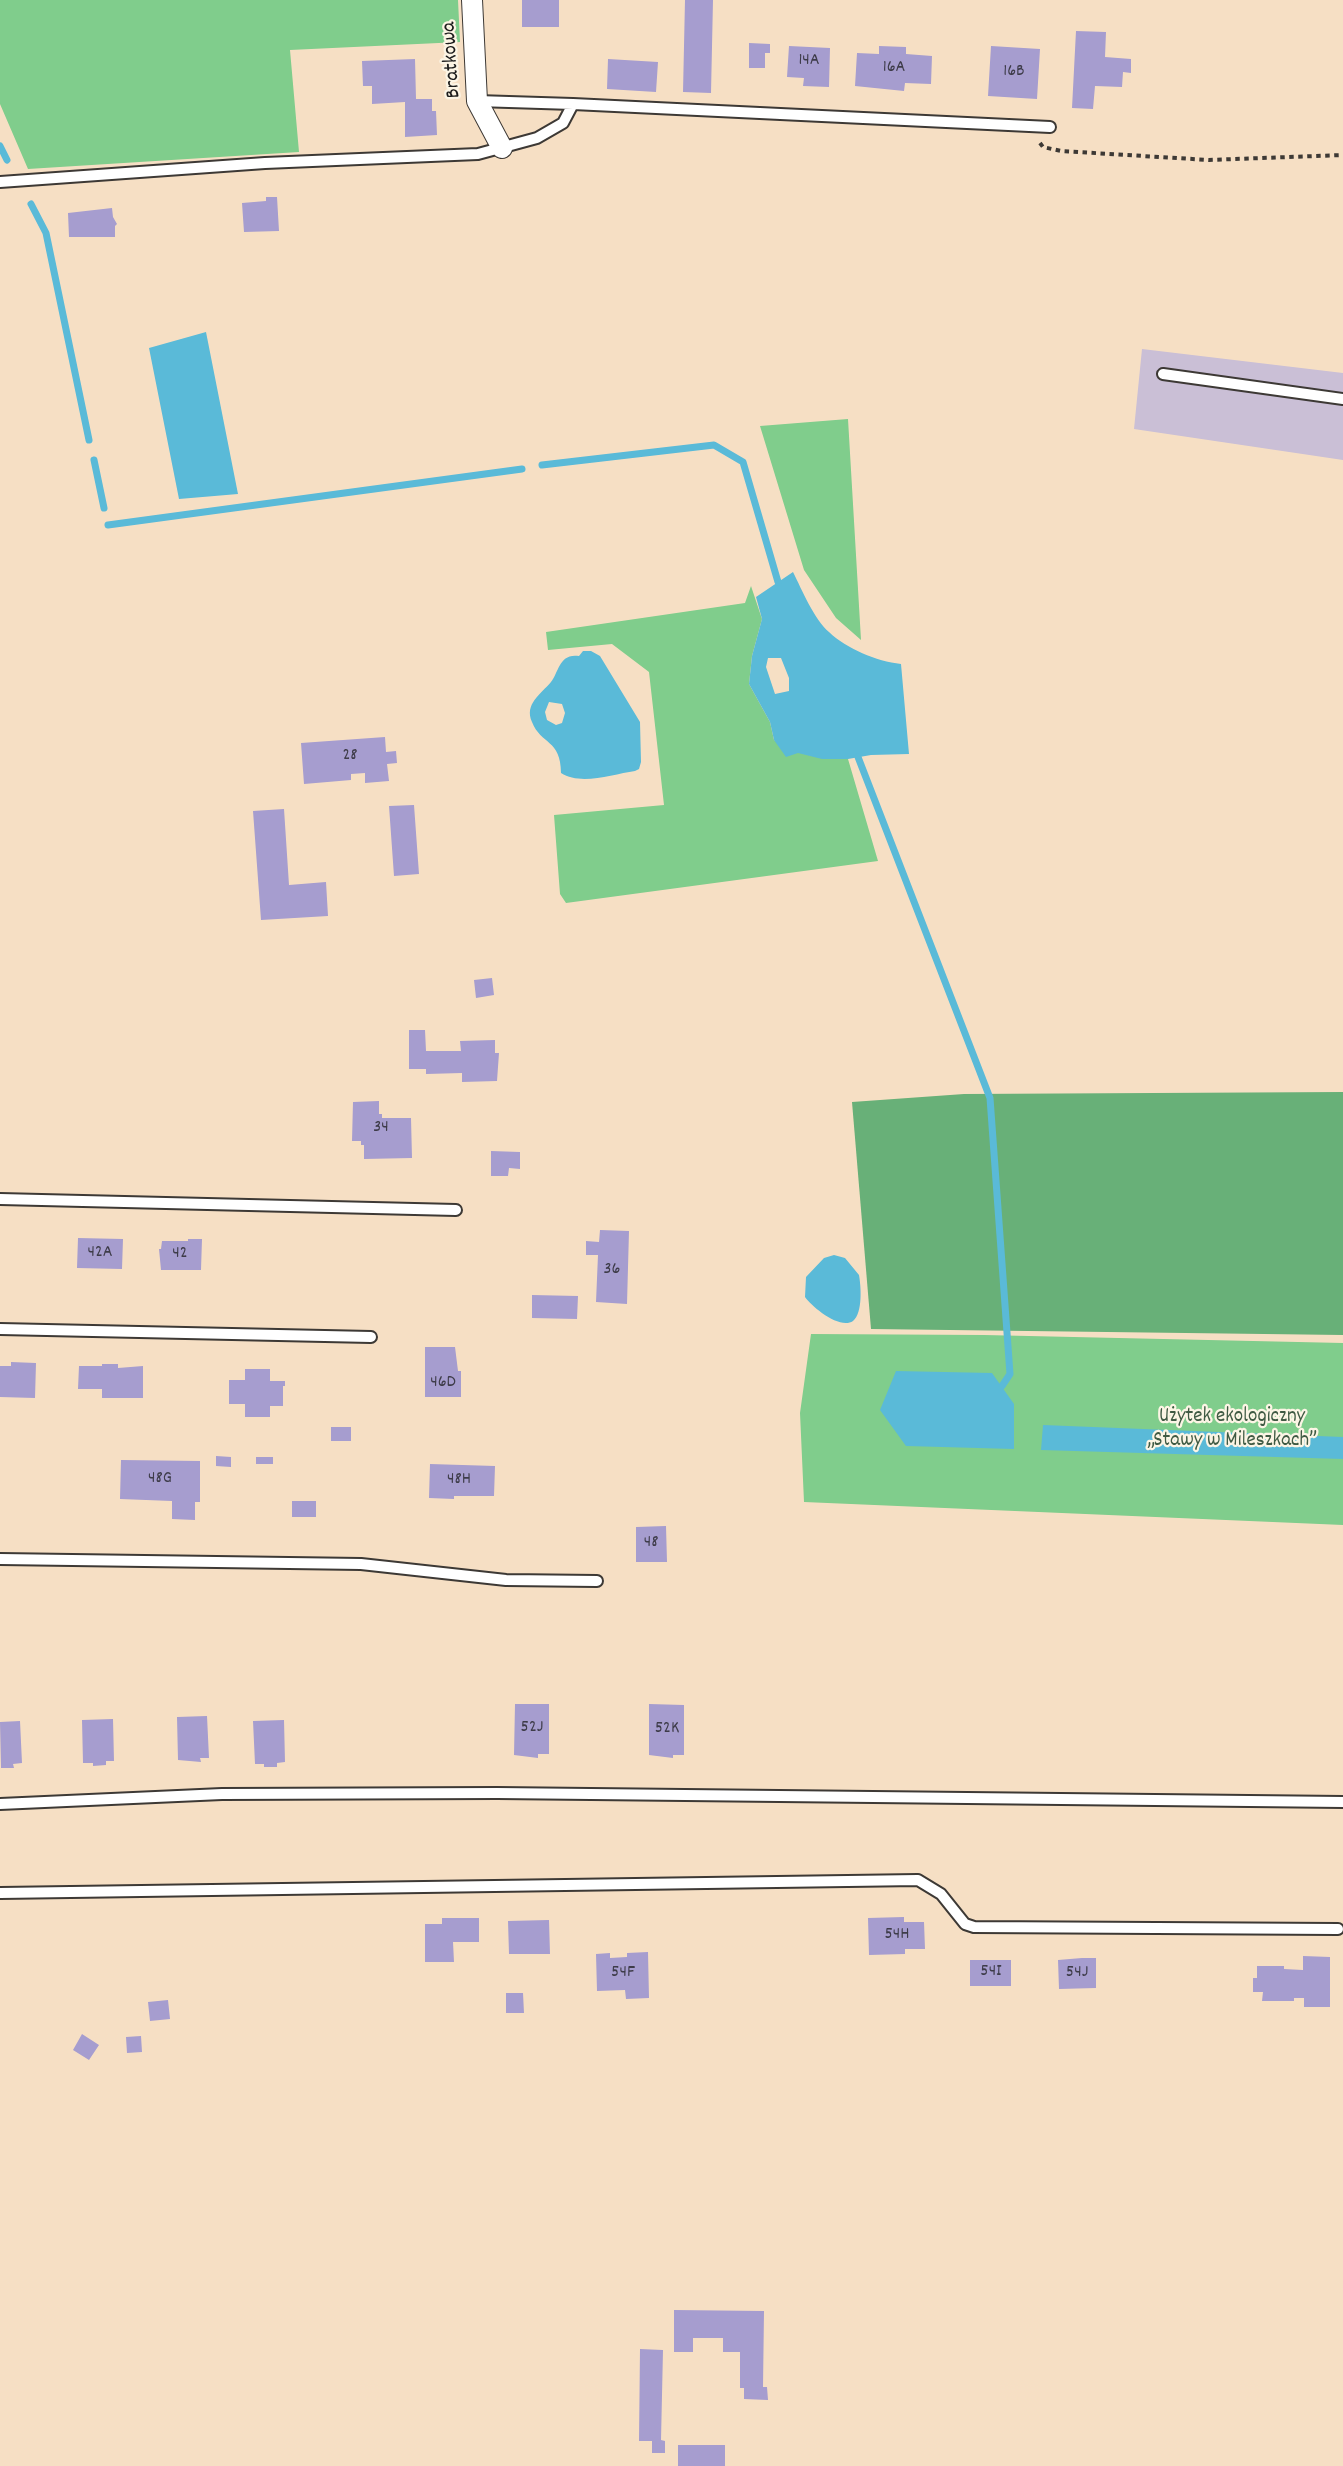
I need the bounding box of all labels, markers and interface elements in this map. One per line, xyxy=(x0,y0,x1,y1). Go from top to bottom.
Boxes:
street label: Bratkowa xyxy=(438,21,468,99)
house number: 14A xyxy=(798,51,820,73)
house number: 16A xyxy=(883,58,905,80)
house number: 16B xyxy=(1003,62,1025,84)
house number: 28 xyxy=(342,746,358,768)
house number: 34 xyxy=(373,1118,389,1140)
house number: 42A xyxy=(87,1243,113,1265)
house number: 42 xyxy=(172,1244,188,1266)
house number: 36 xyxy=(604,1260,620,1282)
house number: 46D xyxy=(430,1373,456,1395)
park label: Użytek ekologiczny „Stawy w Mileszkach” xyxy=(1147,1405,1317,1455)
house number: 48G xyxy=(148,1469,172,1491)
house number: 48H xyxy=(447,1470,471,1492)
house number: 48 xyxy=(644,1533,658,1555)
house number: 52J xyxy=(521,1718,543,1740)
house number: 52K xyxy=(655,1719,679,1741)
house number: 54H xyxy=(884,1925,910,1947)
house number: 54I xyxy=(980,1962,1002,1984)
house number: 54F xyxy=(611,1963,635,1985)
house number: 54J xyxy=(1066,1963,1088,1985)

